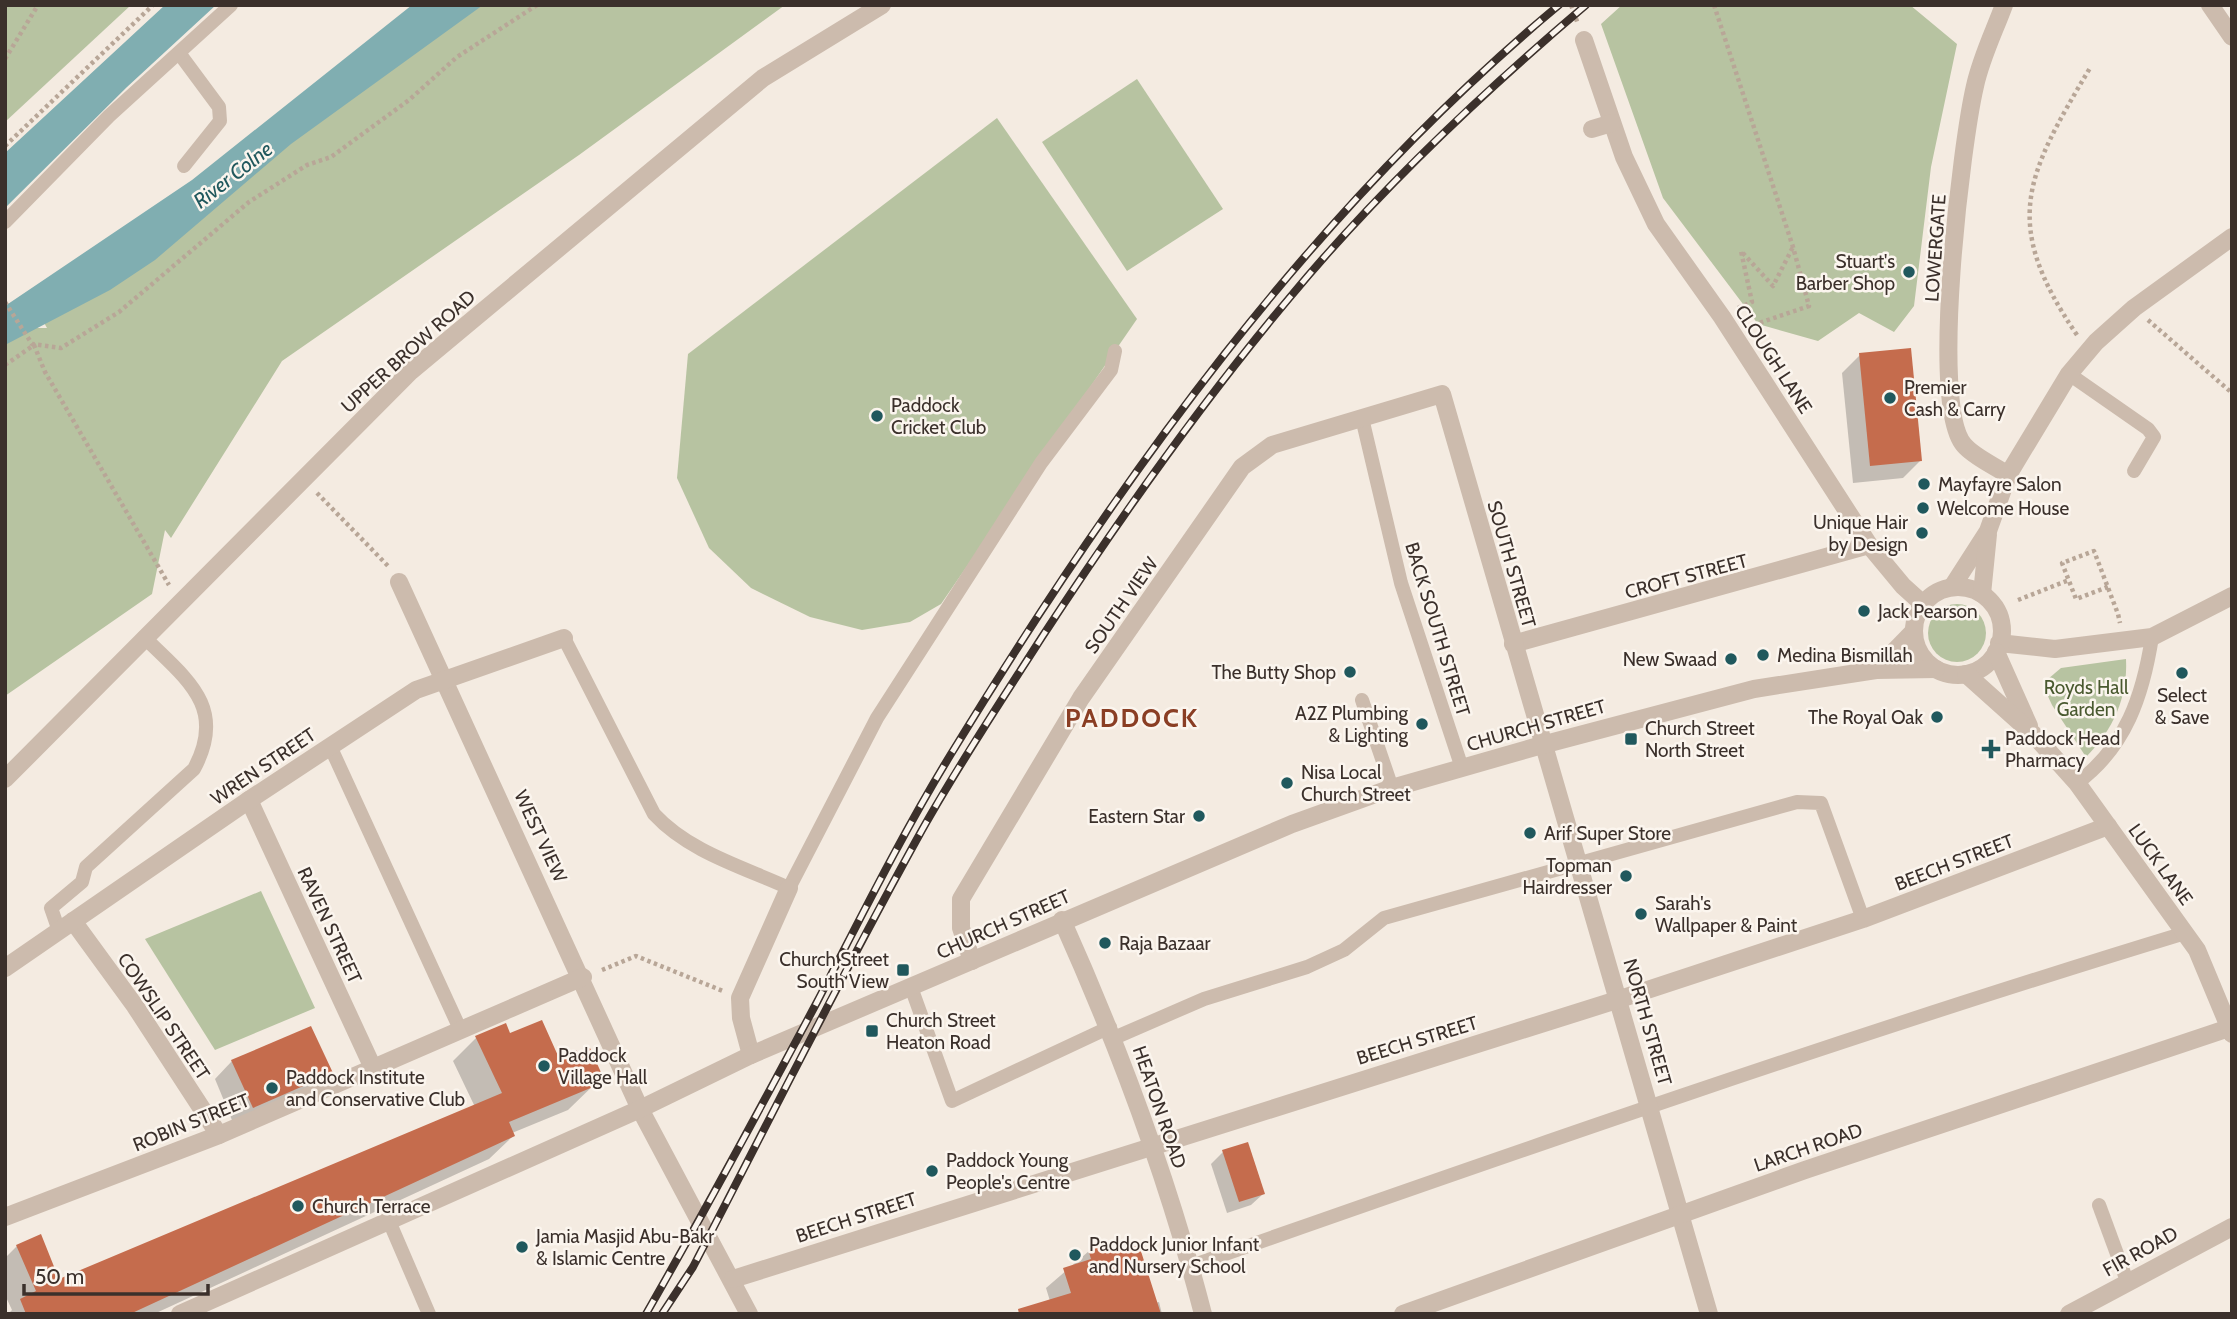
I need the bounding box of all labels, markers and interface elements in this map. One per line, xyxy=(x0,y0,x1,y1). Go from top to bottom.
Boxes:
water label: River Colne xyxy=(188,136,277,213)
street label: LOWERGATE xyxy=(1920,194,1951,303)
place label: Stuart's Barber Shop xyxy=(1796,250,1895,295)
marker: Stuart's Barber Shop xyxy=(1901,264,1917,280)
street label: UPPER BROW ROAD xyxy=(336,285,480,418)
street label: CLOUGH LANE xyxy=(1730,301,1817,418)
place label: Premier Cash & Carry xyxy=(1904,376,2006,421)
marker: Premier Cash & Carry xyxy=(1882,390,1898,406)
place label: Paddock Cricket Club xyxy=(891,394,986,439)
marker: Paddock Cricket Club xyxy=(869,408,885,424)
place label: Mayfayre Salon xyxy=(1938,473,2062,496)
marker: Mayfayre Salon xyxy=(1916,476,1932,492)
place label: Welcome House xyxy=(1937,497,2069,520)
street label: SOUTH STREET xyxy=(1482,498,1541,630)
marker: Welcome House xyxy=(1915,500,1931,516)
place label: Unique Hair by Design xyxy=(1813,511,1908,556)
marker: Unique Hair by Design xyxy=(1914,525,1930,541)
street label: BACK SOUTH STREET xyxy=(1400,539,1475,719)
street label: CROFT STREET xyxy=(1622,549,1750,604)
street label: SOUTH VIEW xyxy=(1080,553,1163,658)
place label: Jack Pearson xyxy=(1877,600,1978,623)
marker: Jack Pearson xyxy=(1856,603,1872,619)
place label: Medina Bismillah xyxy=(1777,644,1913,667)
marker: Medina Bismillah xyxy=(1755,647,1771,663)
place label: New Swaad xyxy=(1623,648,1717,671)
marker: New Swaad xyxy=(1723,651,1739,667)
place label: The Butty Shop xyxy=(1211,661,1336,684)
marker: The Butty Shop xyxy=(1342,664,1358,680)
marker: Select & Save xyxy=(2174,665,2190,681)
park label: Royds Hall Garden xyxy=(2044,676,2129,721)
place label: Select & Save xyxy=(2155,684,2210,729)
street label: CHURCH STREET xyxy=(1464,695,1608,756)
district label: PADDOCK xyxy=(1065,702,1199,734)
place label: A2Z Plumbing & Lighting xyxy=(1295,702,1409,747)
place label: The Royal Oak xyxy=(1808,706,1923,729)
marker: The Royal Oak xyxy=(1929,709,1945,725)
marker: A2Z Plumbing & Lighting xyxy=(1414,716,1430,732)
place label: Church Street North Street xyxy=(1645,717,1755,762)
street label: WREN STREET xyxy=(206,723,320,810)
place label: Paddock Head Pharmacy xyxy=(2005,727,2120,772)
marker: Church Street North Street xyxy=(1623,731,1639,747)
marker: Paddock Head Pharmacy xyxy=(1983,741,1999,757)
place label: Nisa Local Church Street xyxy=(1301,761,1411,806)
marker: Nisa Local Church Street xyxy=(1279,775,1295,791)
street label: WEST VIEW xyxy=(509,787,572,886)
place label: Eastern Star xyxy=(1088,805,1185,828)
marker: Eastern Star xyxy=(1191,808,1207,824)
street label: LUCK LANE xyxy=(2123,819,2198,909)
place label: Arif Super Store xyxy=(1544,822,1671,845)
marker: Arif Super Store xyxy=(1522,825,1538,841)
street label: BEECH STREET xyxy=(1891,829,2017,896)
place label: Topman Hairdresser xyxy=(1522,854,1612,899)
street label: RAVEN STREET xyxy=(293,863,367,987)
marker: Topman Hairdresser xyxy=(1618,868,1634,884)
street label: CHURCH STREET xyxy=(933,885,1073,964)
place label: Sarah's Wallpaper & Paint xyxy=(1655,892,1798,937)
marker: Sarah's Wallpaper & Paint xyxy=(1633,906,1649,922)
place label: Raja Bazaar xyxy=(1119,932,1211,955)
marker: Raja Bazaar xyxy=(1097,935,1113,951)
street label: COWSLIP STREET xyxy=(113,948,215,1084)
place label: Church Street South View xyxy=(779,948,890,993)
street label: NORTH STREET xyxy=(1618,956,1677,1088)
marker: Church Street South View xyxy=(895,962,911,978)
place label: Church Street Heaton Road xyxy=(886,1009,996,1054)
street label: BEECH STREET xyxy=(1354,1011,1480,1070)
marker: Church Street Heaton Road xyxy=(864,1023,880,1039)
street label: HEATON ROAD xyxy=(1128,1043,1191,1172)
place label: Paddock Village Hall xyxy=(558,1044,648,1089)
marker: Paddock Village Hall xyxy=(536,1058,552,1074)
place label: Paddock Institute and Conservative Club xyxy=(286,1066,465,1111)
marker: Paddock Institute and Conservative Club xyxy=(264,1080,280,1096)
street label: ROBIN STREET xyxy=(129,1089,253,1156)
street label: LARCH ROAD xyxy=(1751,1118,1866,1177)
place label: Paddock Young People's Centre xyxy=(946,1149,1070,1194)
marker: Paddock Young People's Centre xyxy=(924,1163,940,1179)
street label: BEECH STREET xyxy=(793,1187,919,1248)
place label: Church Terrace xyxy=(312,1195,431,1218)
marker: Church Terrace xyxy=(290,1198,306,1214)
street label: FIR ROAD xyxy=(2099,1221,2182,1281)
place label: Jamia Masjid Abu-Bakr & Islamic Centre xyxy=(535,1225,714,1270)
place label: Paddock Junior Infant and Nursery School xyxy=(1089,1233,1260,1278)
marker: Jamia Masjid Abu-Bakr & Islamic Centre xyxy=(514,1239,530,1255)
marker: Paddock Junior Infant and Nursery School xyxy=(1067,1247,1083,1263)
scale bar xyxy=(24,1252,208,1296)
text: 50 m xyxy=(35,1264,84,1289)

